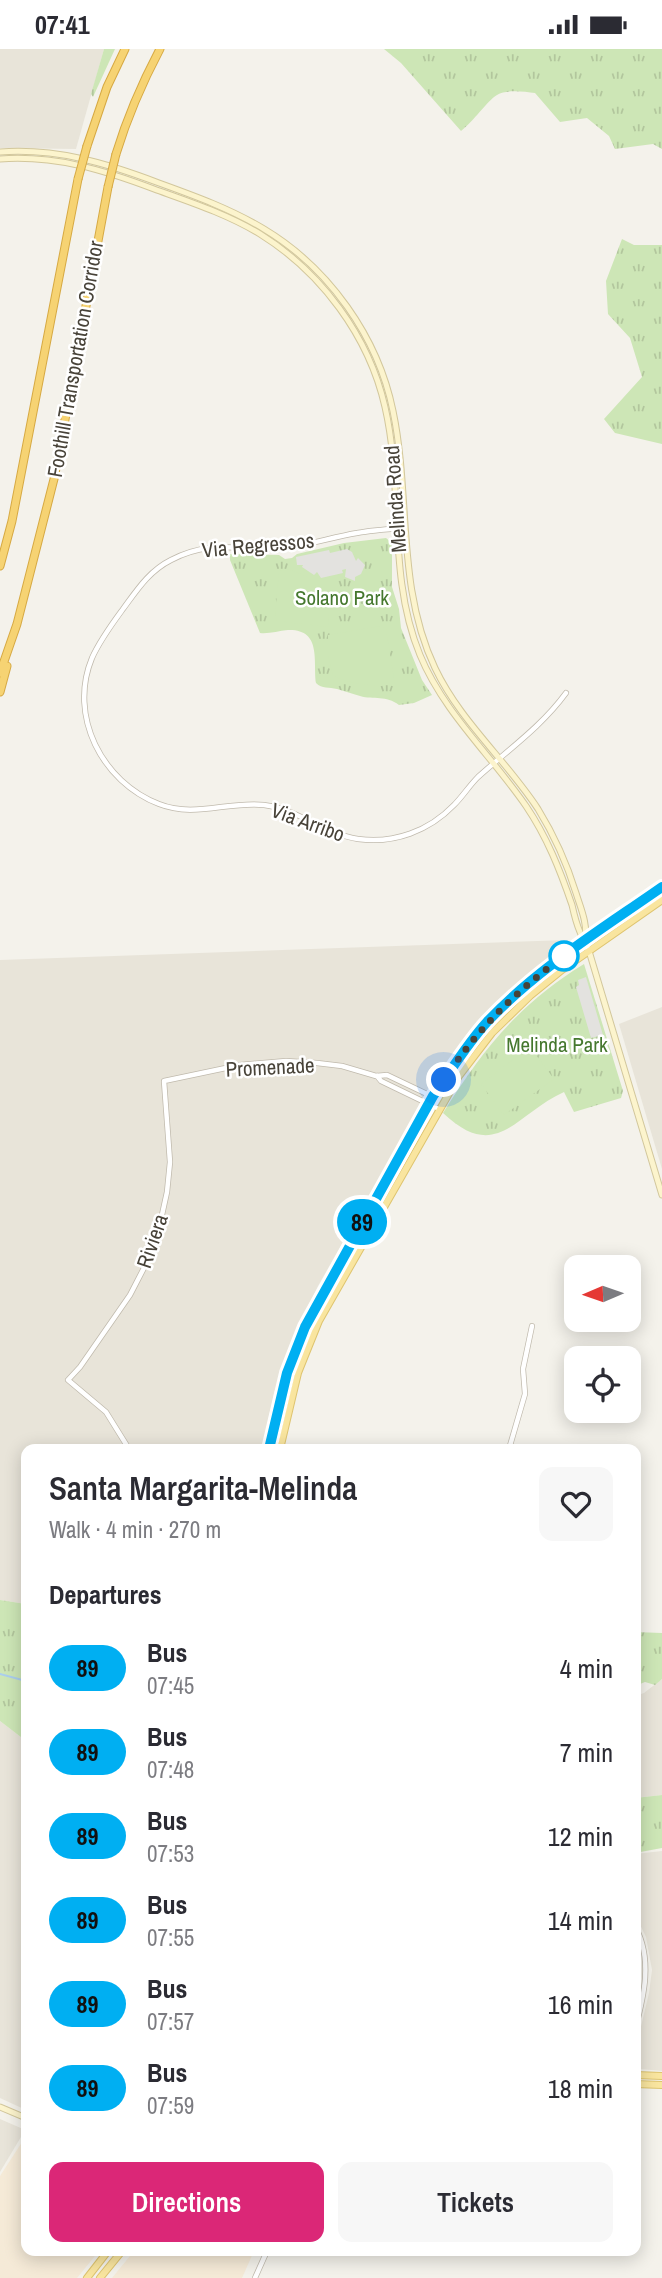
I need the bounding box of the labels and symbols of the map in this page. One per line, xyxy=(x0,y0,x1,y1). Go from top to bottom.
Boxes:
street label: Foothill Transportation Corridor xyxy=(40,238,110,479)
street label: Melinda Road xyxy=(377,445,413,553)
street label: Via Regressos xyxy=(201,526,315,564)
park label: Solano Park xyxy=(295,583,389,612)
street label: Via Arribo xyxy=(267,795,349,849)
unlabelled marker xyxy=(549,941,579,971)
park label: Melinda Park xyxy=(506,1030,608,1059)
street label: Promenade xyxy=(225,1050,315,1084)
your location xyxy=(426,1062,461,1097)
line badge: 89 xyxy=(330,1199,394,1245)
street label: Riviera xyxy=(129,1210,175,1272)
north arrow xyxy=(564,1255,640,1332)

